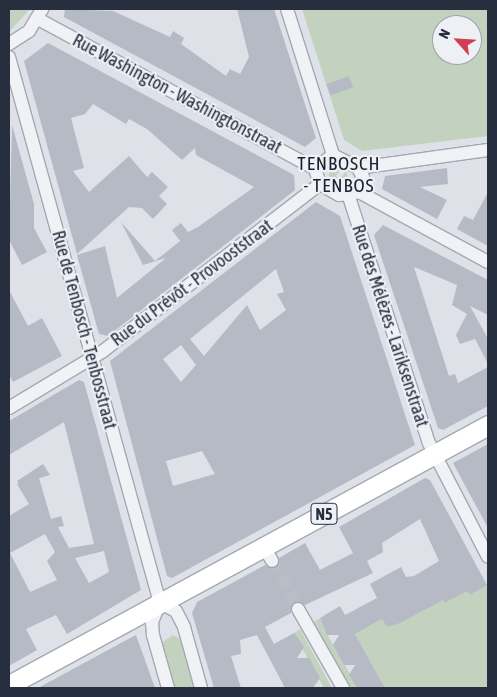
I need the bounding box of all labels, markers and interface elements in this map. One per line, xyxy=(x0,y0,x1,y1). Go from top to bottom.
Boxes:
north arrow xyxy=(432,15,482,65)
text: N xyxy=(435,27,453,41)
street label: Rue Washington - Washingtonstraat xyxy=(69,30,285,158)
district label: TENBOSCH - TENBOS xyxy=(296,153,382,197)
street label: Rue du Prévôt - Provooststraat xyxy=(107,215,277,351)
street label: Rue des Mélèzes - Lariksenstraat xyxy=(347,222,433,430)
street label: Rue de Tenbosch - Tenbosstraat xyxy=(47,228,121,432)
road number: N5 xyxy=(310,500,338,528)

